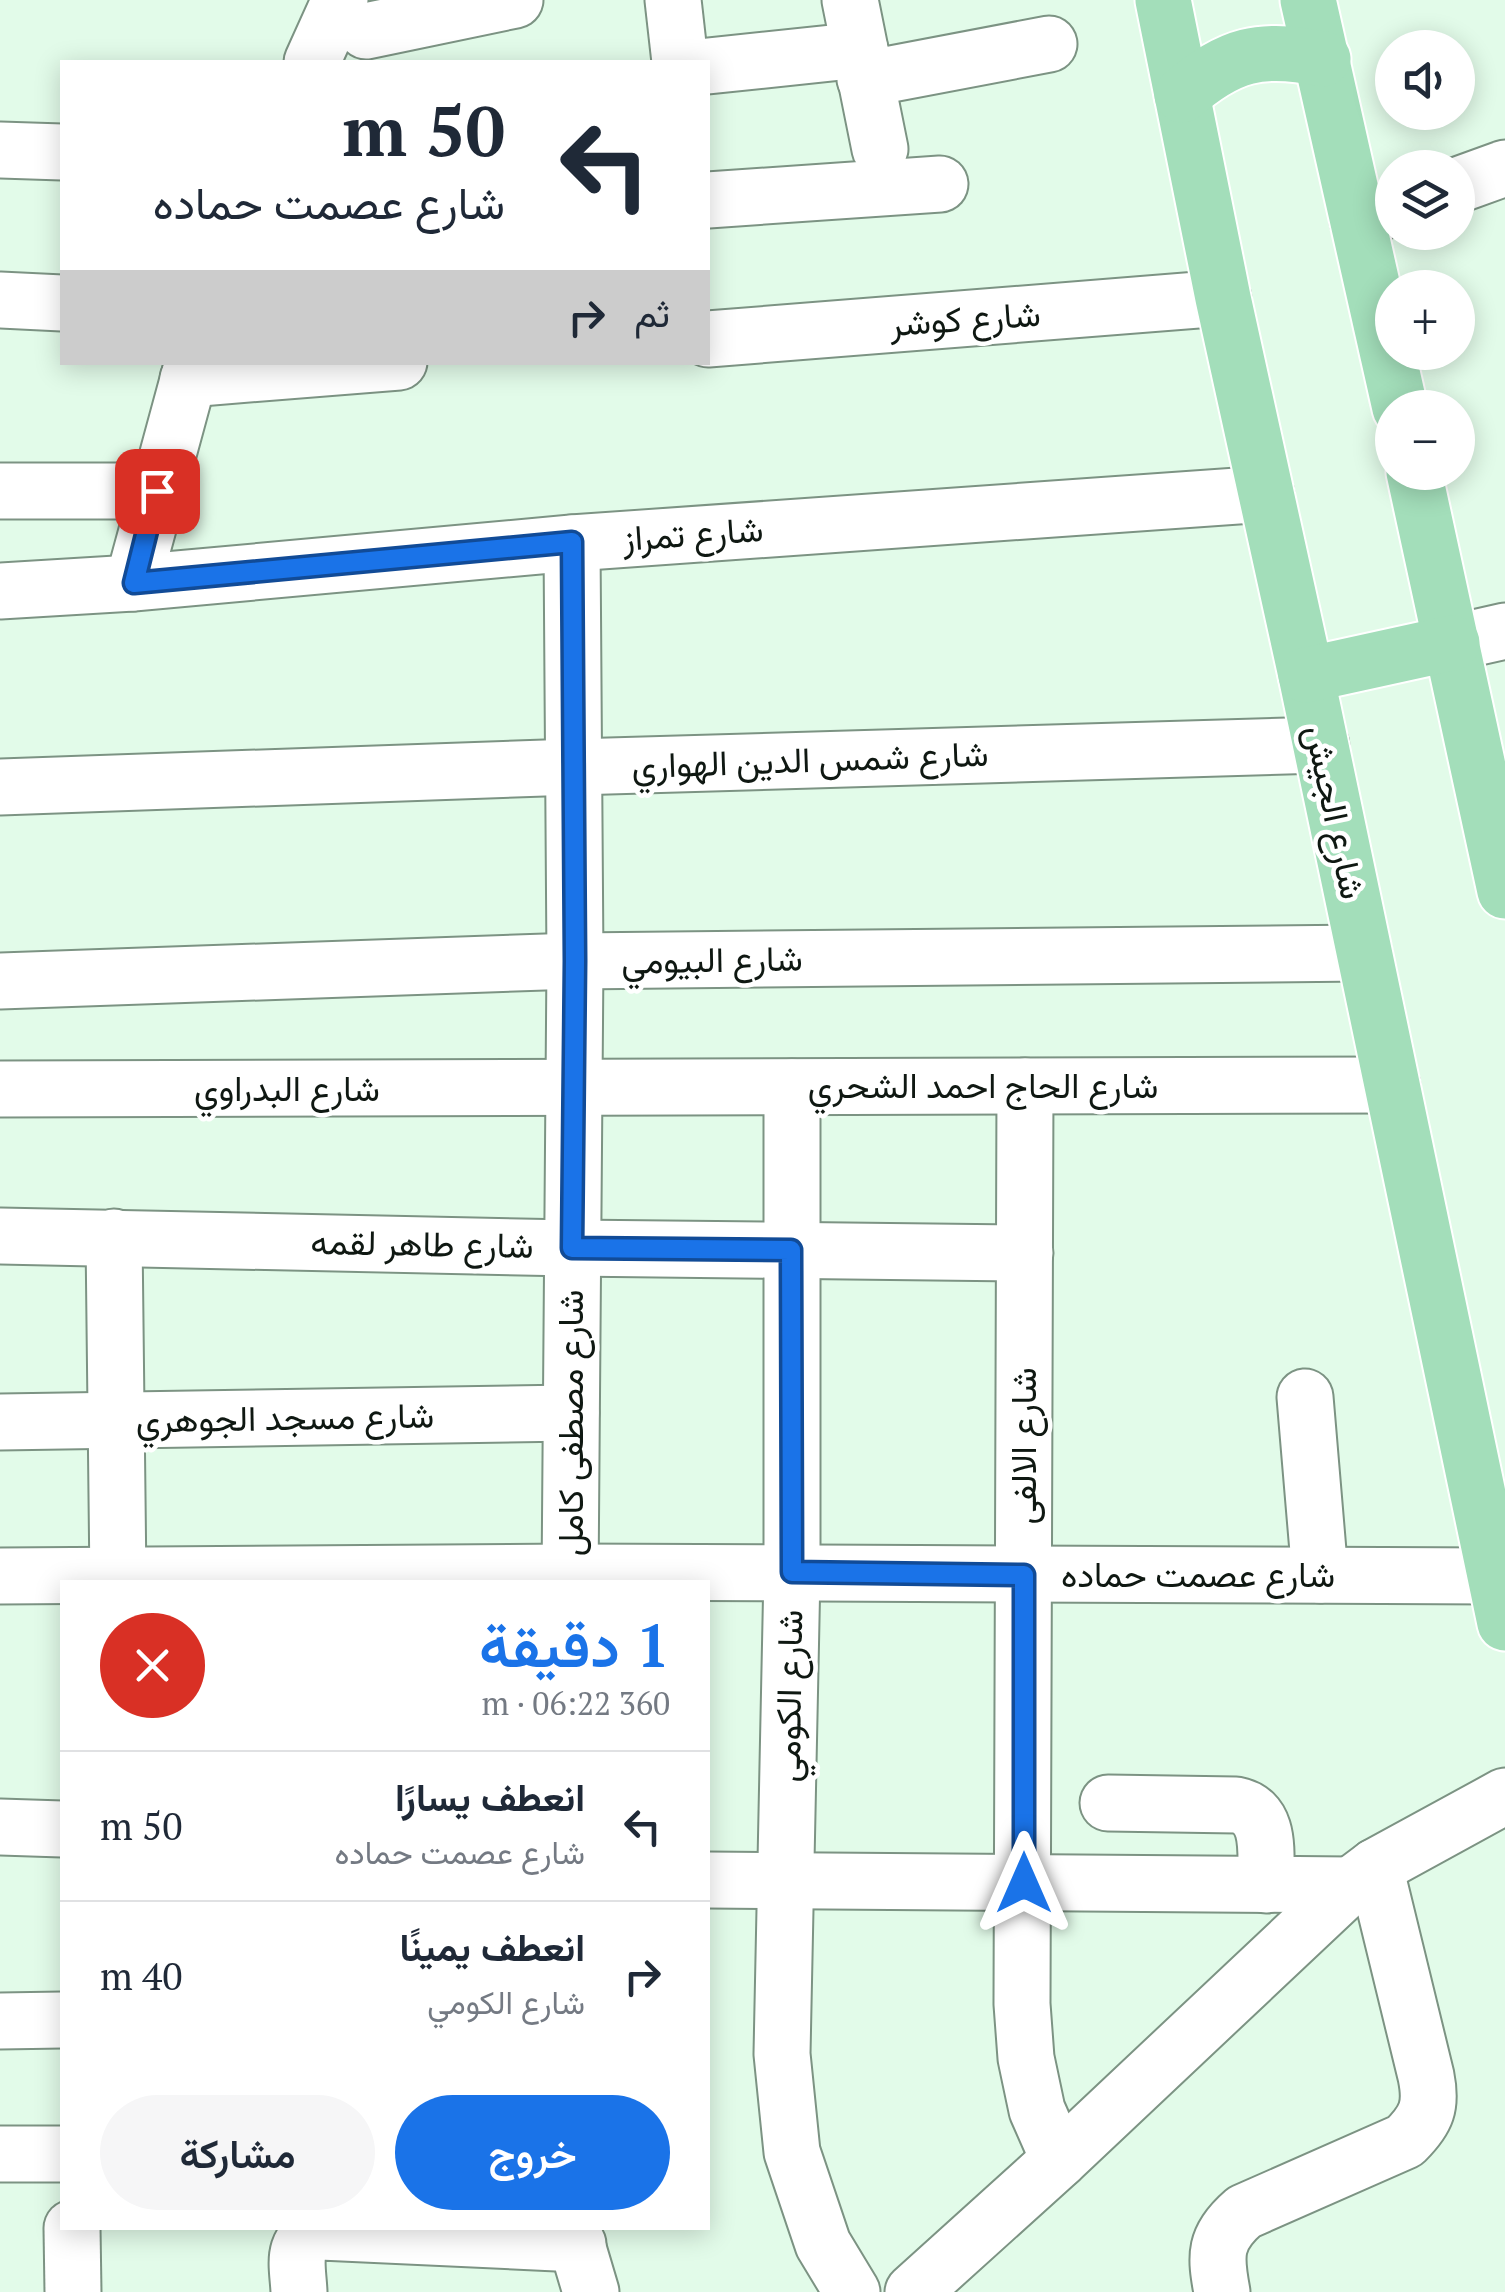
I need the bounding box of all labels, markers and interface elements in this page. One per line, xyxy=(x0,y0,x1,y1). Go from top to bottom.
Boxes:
map controls xyxy=(1375,30,1475,490)
button: sound xyxy=(1375,30,1475,130)
text: 50 m xyxy=(342,83,505,176)
icon: left xyxy=(540,100,670,230)
button: layers xyxy=(1375,150,1475,250)
text: شارع عصمت حماده xyxy=(153,172,505,232)
button: + xyxy=(1375,270,1475,370)
text: ثم xyxy=(634,288,670,338)
icon: right xyxy=(559,290,614,345)
street label: شارع كوشر xyxy=(887,290,1042,348)
button: − xyxy=(1375,390,1475,490)
pin xyxy=(115,449,200,534)
icon: arrive xyxy=(130,464,185,519)
street label: شارع تمراز xyxy=(620,505,765,563)
street label: شارع الجيش xyxy=(1293,720,1377,904)
street label: شارع شمس الدين الهواري xyxy=(631,730,989,795)
street label: شارع البيومي xyxy=(621,934,803,991)
street label: شارع الحاج احمد الشحري xyxy=(808,1062,1158,1115)
street label: شارع البدراوي xyxy=(194,1065,380,1118)
street label: شارع طاهر لقمه xyxy=(310,1218,534,1270)
street label: شارع مصطفى كامل xyxy=(547,1290,595,1556)
street label: شارع الالفى xyxy=(1000,1367,1048,1525)
street label: شارع مسجد الجوهري xyxy=(135,1391,435,1450)
street label: شارع عصمت حماده xyxy=(1061,1551,1335,1599)
text: 1 دقيقة xyxy=(479,1605,670,1684)
street label: شارع الكومي xyxy=(763,1609,820,1783)
button: close xyxy=(100,1613,205,1718)
text: 360 m · 06:22 xyxy=(482,1682,670,1724)
text: انعطف يسارًا xyxy=(395,1772,585,1822)
icon: left xyxy=(615,1799,670,1854)
text: 50 m xyxy=(100,1801,183,1851)
text: شارع عصمت حماده xyxy=(334,1831,585,1873)
position arrow xyxy=(972,1831,1076,1935)
text: انعطف يمينًا xyxy=(400,1922,585,1972)
icon: right xyxy=(615,1949,670,2004)
text: 40 m xyxy=(100,1951,183,2001)
text: شارع الكومي xyxy=(427,1981,585,2023)
button: مشاركة xyxy=(100,2095,375,2210)
button: خروج xyxy=(395,2095,670,2210)

